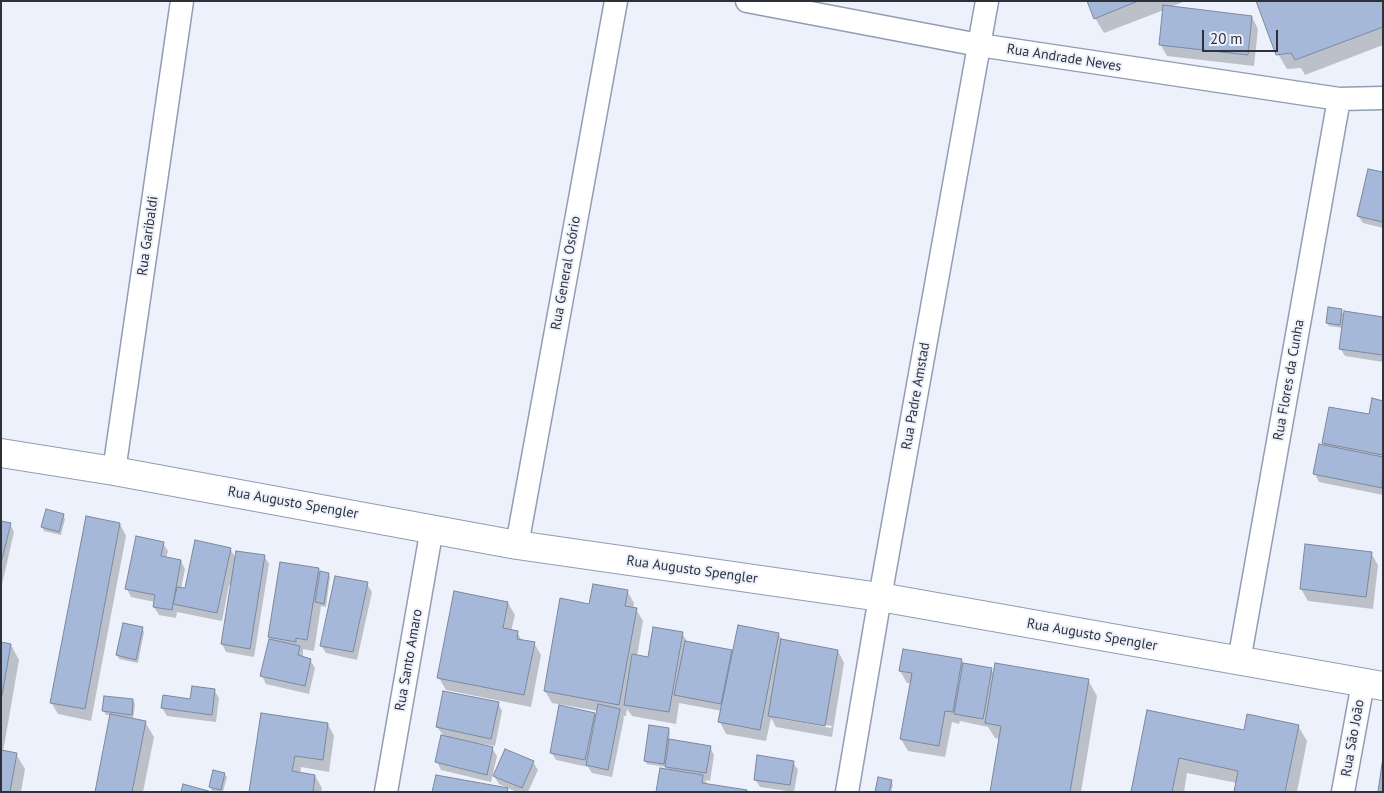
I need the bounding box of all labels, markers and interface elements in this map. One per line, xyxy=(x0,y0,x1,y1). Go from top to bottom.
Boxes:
scale bar xyxy=(1204,20,1280,52)
text: 20 m xyxy=(1210,29,1243,48)
street label: Rua Andrade Neves xyxy=(1006,41,1122,75)
street label: Rua Garibaldi xyxy=(134,195,162,277)
street label: Rua General Osório xyxy=(548,215,584,331)
street label: Rua Flores da Cunha xyxy=(1270,318,1308,442)
street label: Rua Padre Amstad xyxy=(898,341,934,451)
street label: Rua Augusto Spengler xyxy=(226,483,360,523)
street label: Rua Augusto Spengler xyxy=(625,552,759,588)
street label: Rua Santo Amaro xyxy=(392,608,426,712)
street label: Rua Augusto Spengler xyxy=(1025,615,1159,655)
street label: Rua São João xyxy=(1338,698,1368,778)

